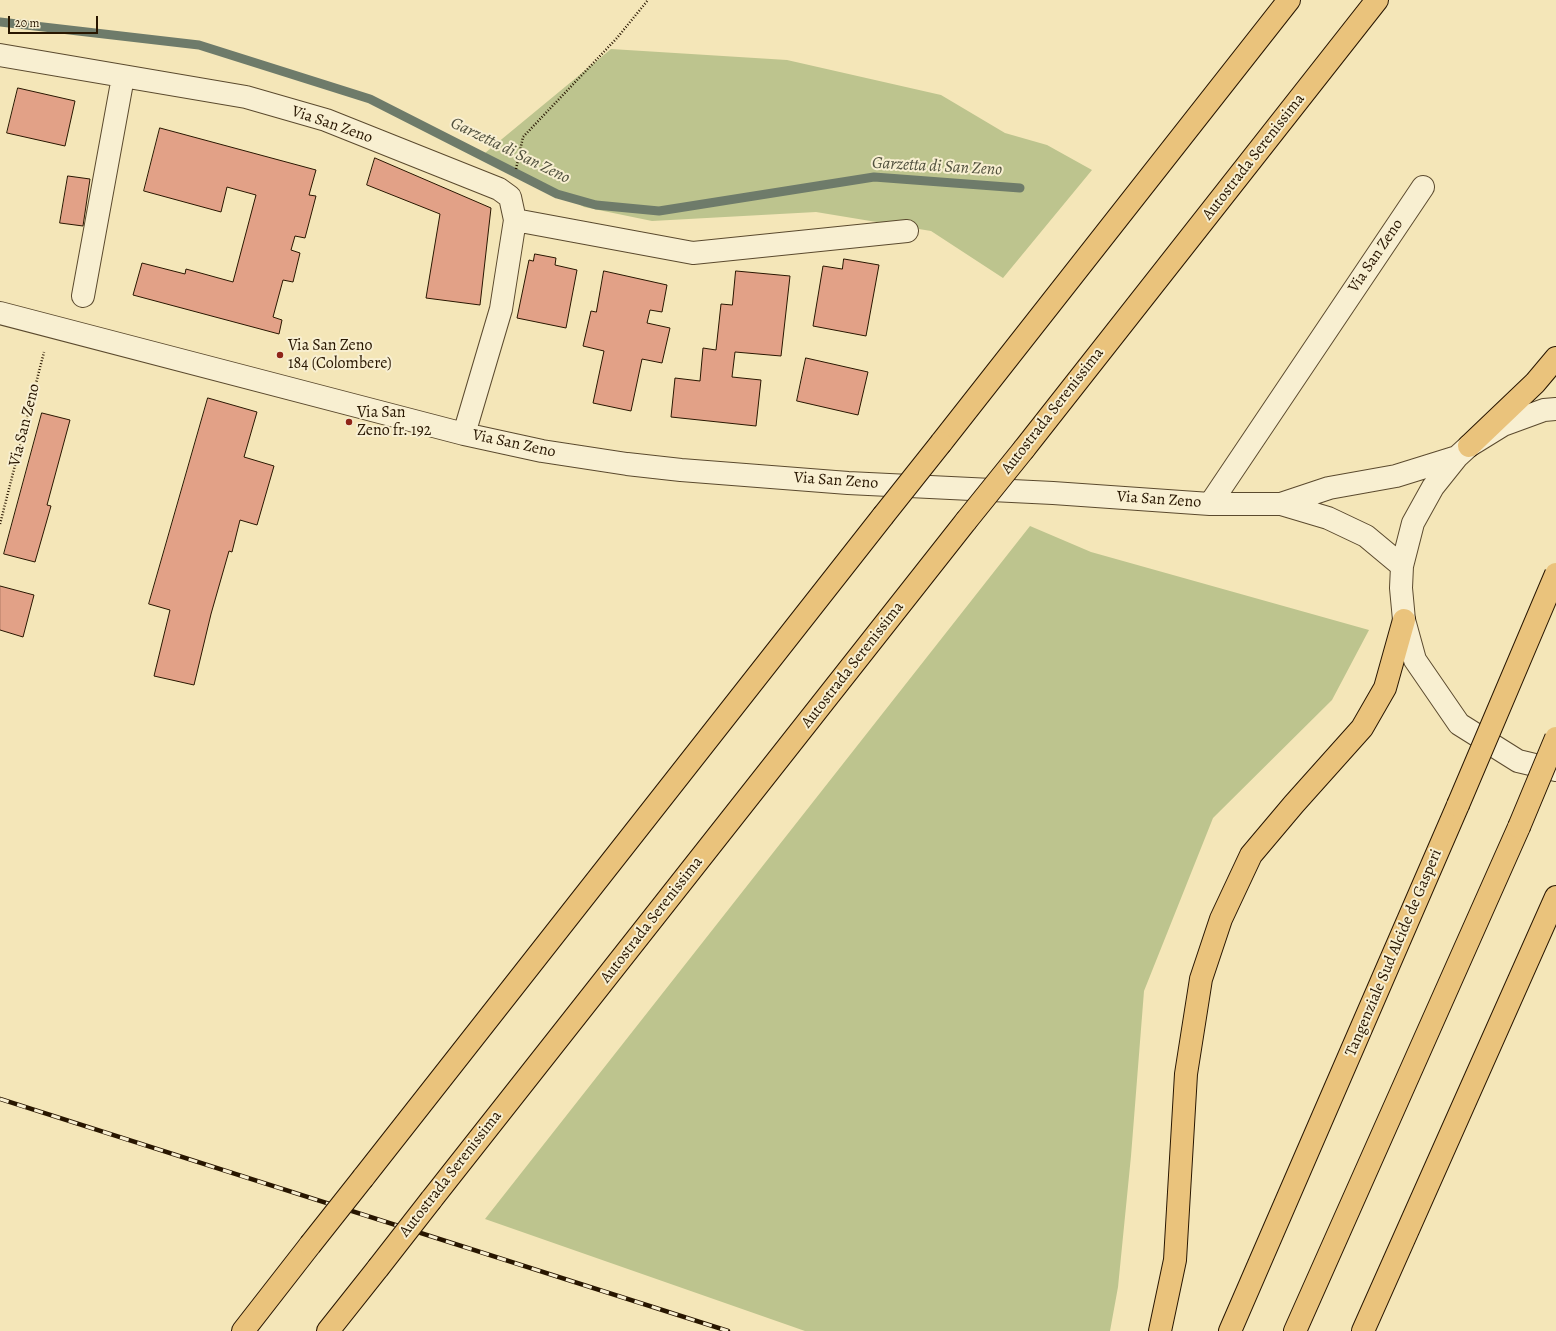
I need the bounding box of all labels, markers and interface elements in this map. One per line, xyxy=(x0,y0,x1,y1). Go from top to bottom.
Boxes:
scale bar xyxy=(10,8,100,34)
text: 20 m xyxy=(15,15,39,31)
street label: Autostrada Serenissima xyxy=(1199,90,1309,224)
street label: Via San Zeno xyxy=(289,102,375,148)
water label: Garzetta di San Zeno xyxy=(447,113,573,189)
water label: Garzetta di San Zeno xyxy=(871,153,1003,181)
street label: Via San Zeno xyxy=(1344,216,1408,296)
place label: Via San Zeno 184 (Colombere) xyxy=(288,336,392,374)
street label: Autostrada Serenissima xyxy=(998,344,1108,478)
marker: Via San Zeno 184 (Colombere) xyxy=(275,350,285,360)
street label: Via San Zeno xyxy=(5,382,45,468)
place label: Via San Zeno fr. 192 xyxy=(357,403,431,441)
marker: Via San Zeno fr. 192 xyxy=(344,417,354,427)
street label: Via San Zeno xyxy=(471,426,557,462)
street label: Via San Zeno xyxy=(793,468,879,494)
street label: Via San Zeno xyxy=(1116,487,1202,513)
street label: Autostrada Serenissima xyxy=(798,598,908,732)
street label: Tangenziale Sud Alcide de Gasperi xyxy=(1342,846,1446,1060)
street label: Autostrada Serenissima xyxy=(597,853,707,987)
street label: Autostrada Serenissima xyxy=(396,1107,506,1241)

